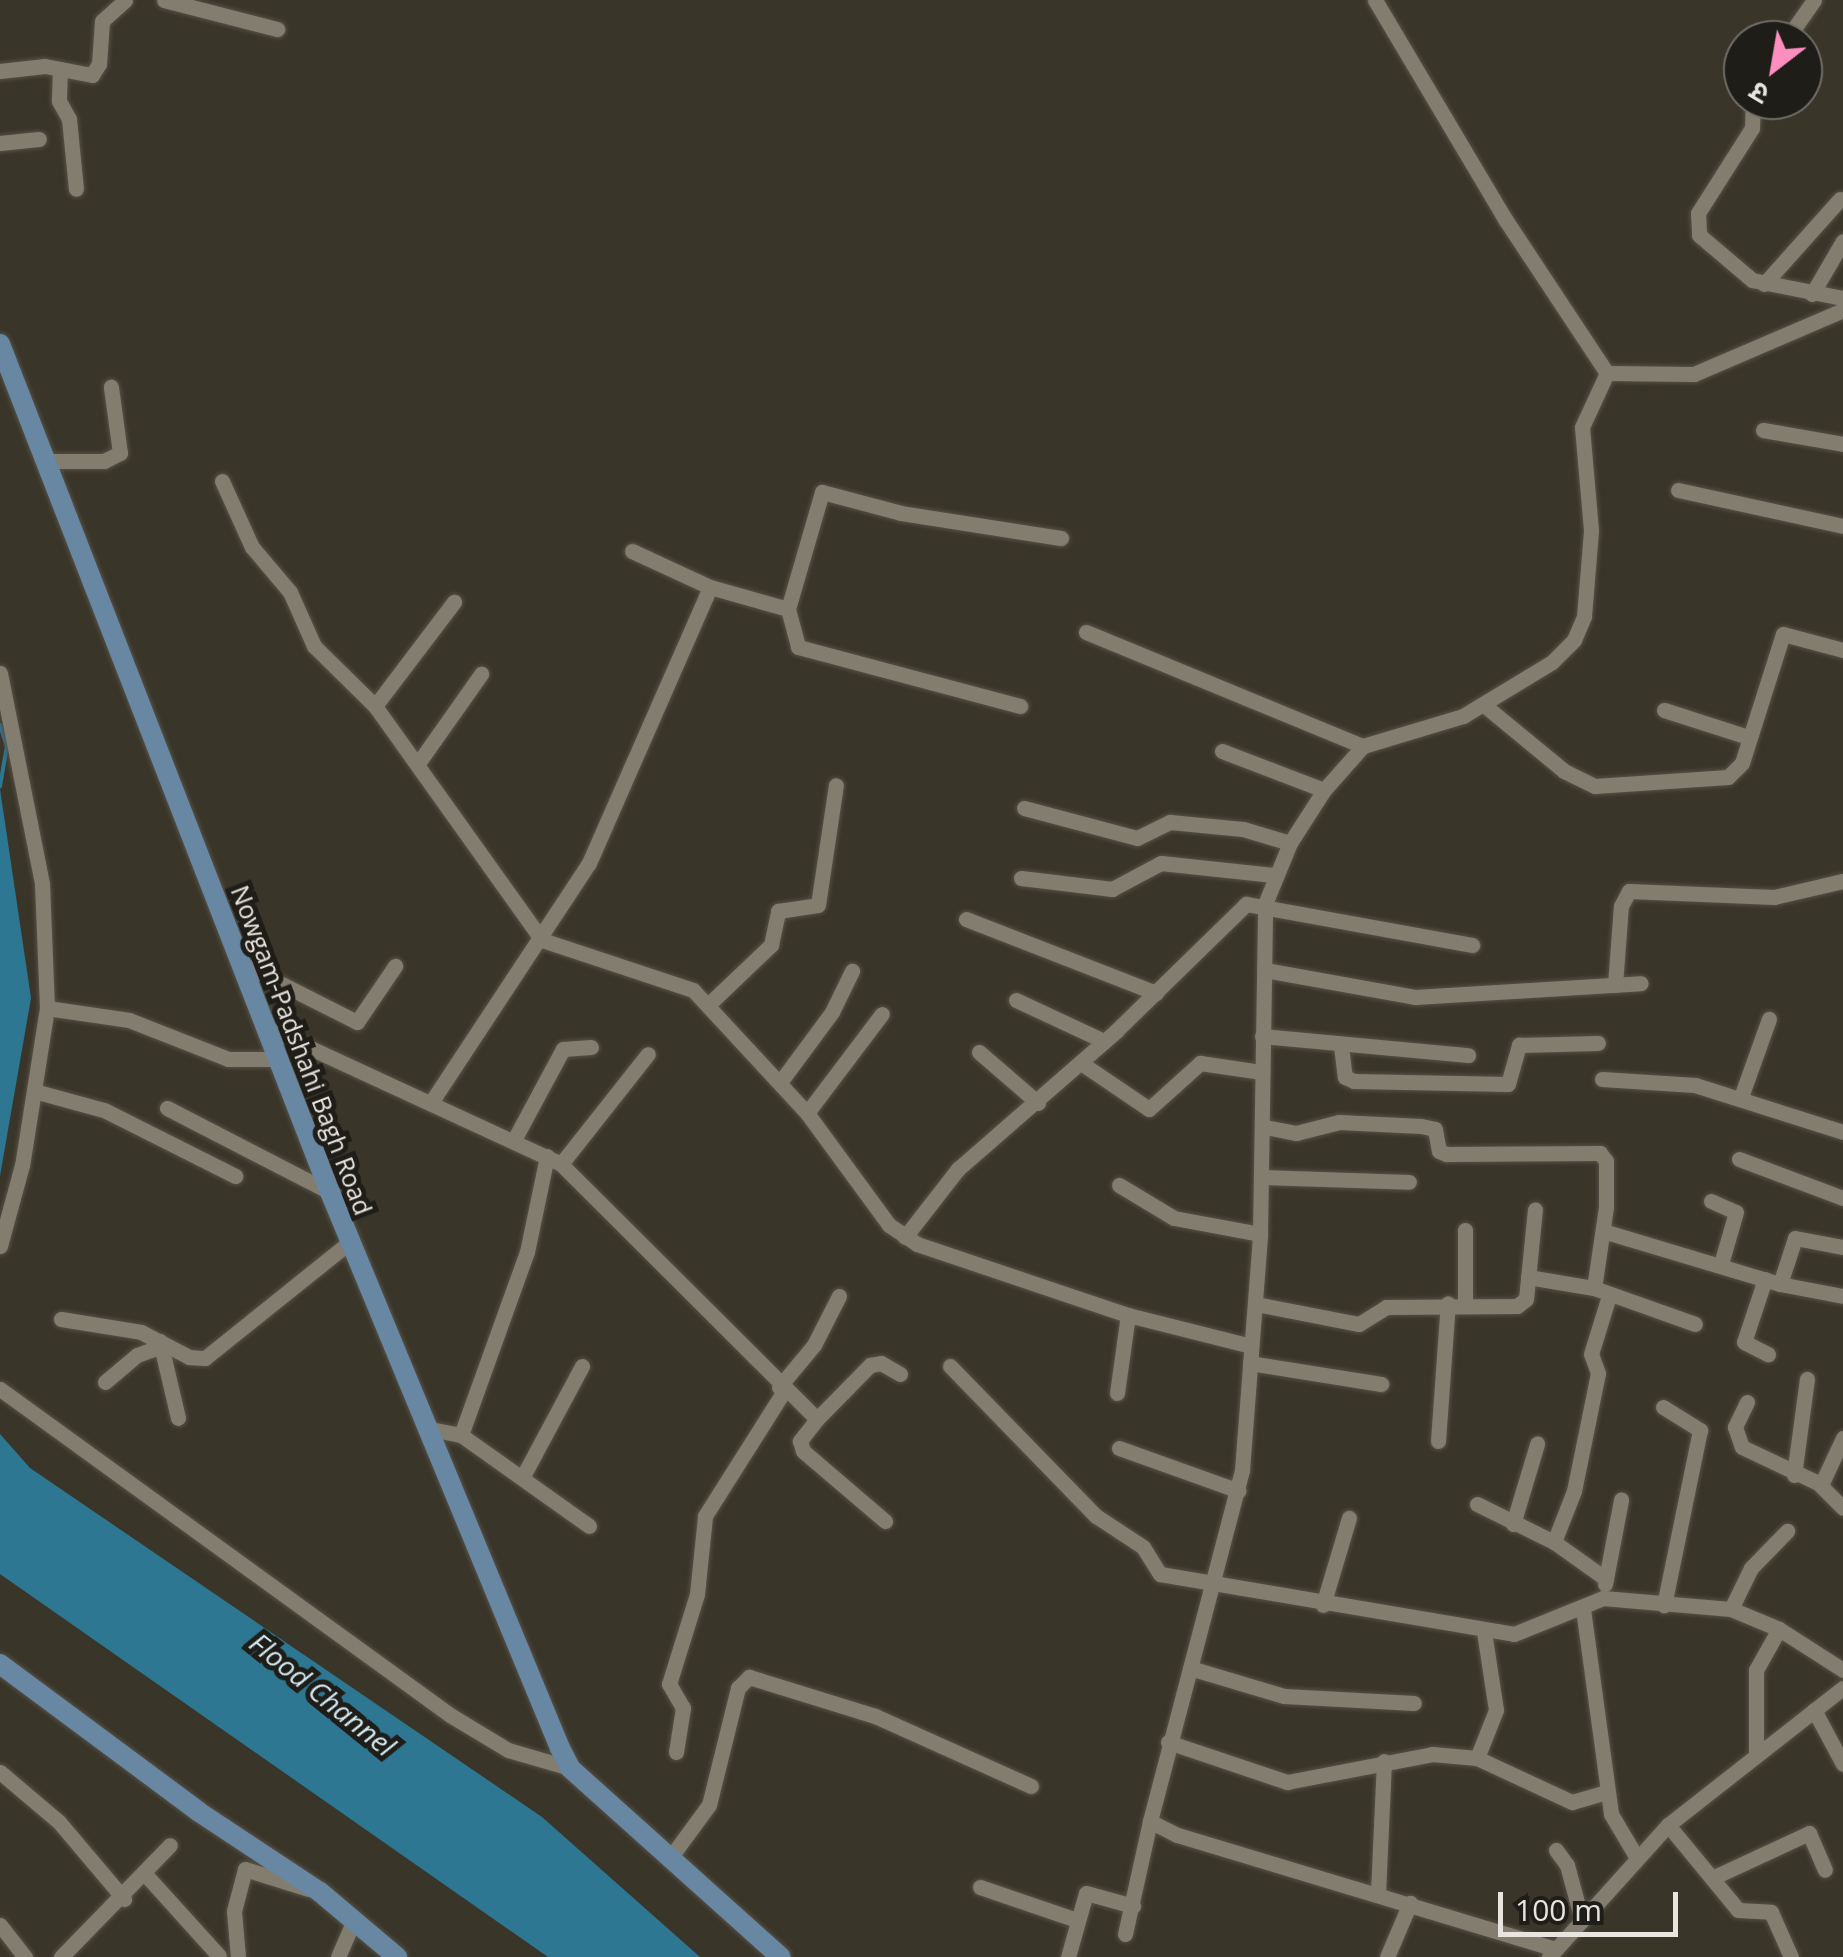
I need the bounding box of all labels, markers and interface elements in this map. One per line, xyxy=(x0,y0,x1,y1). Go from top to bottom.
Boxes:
north arrow xyxy=(1723,20,1823,120)
text: उ xyxy=(1742,73,1775,115)
street label: Nowgam-Padshahi Bagh Road xyxy=(225,881,379,1219)
water label: Flood Channel xyxy=(244,1625,402,1763)
scale bar xyxy=(1503,1872,1683,1934)
text: 100 m xyxy=(1515,1889,1602,1930)

